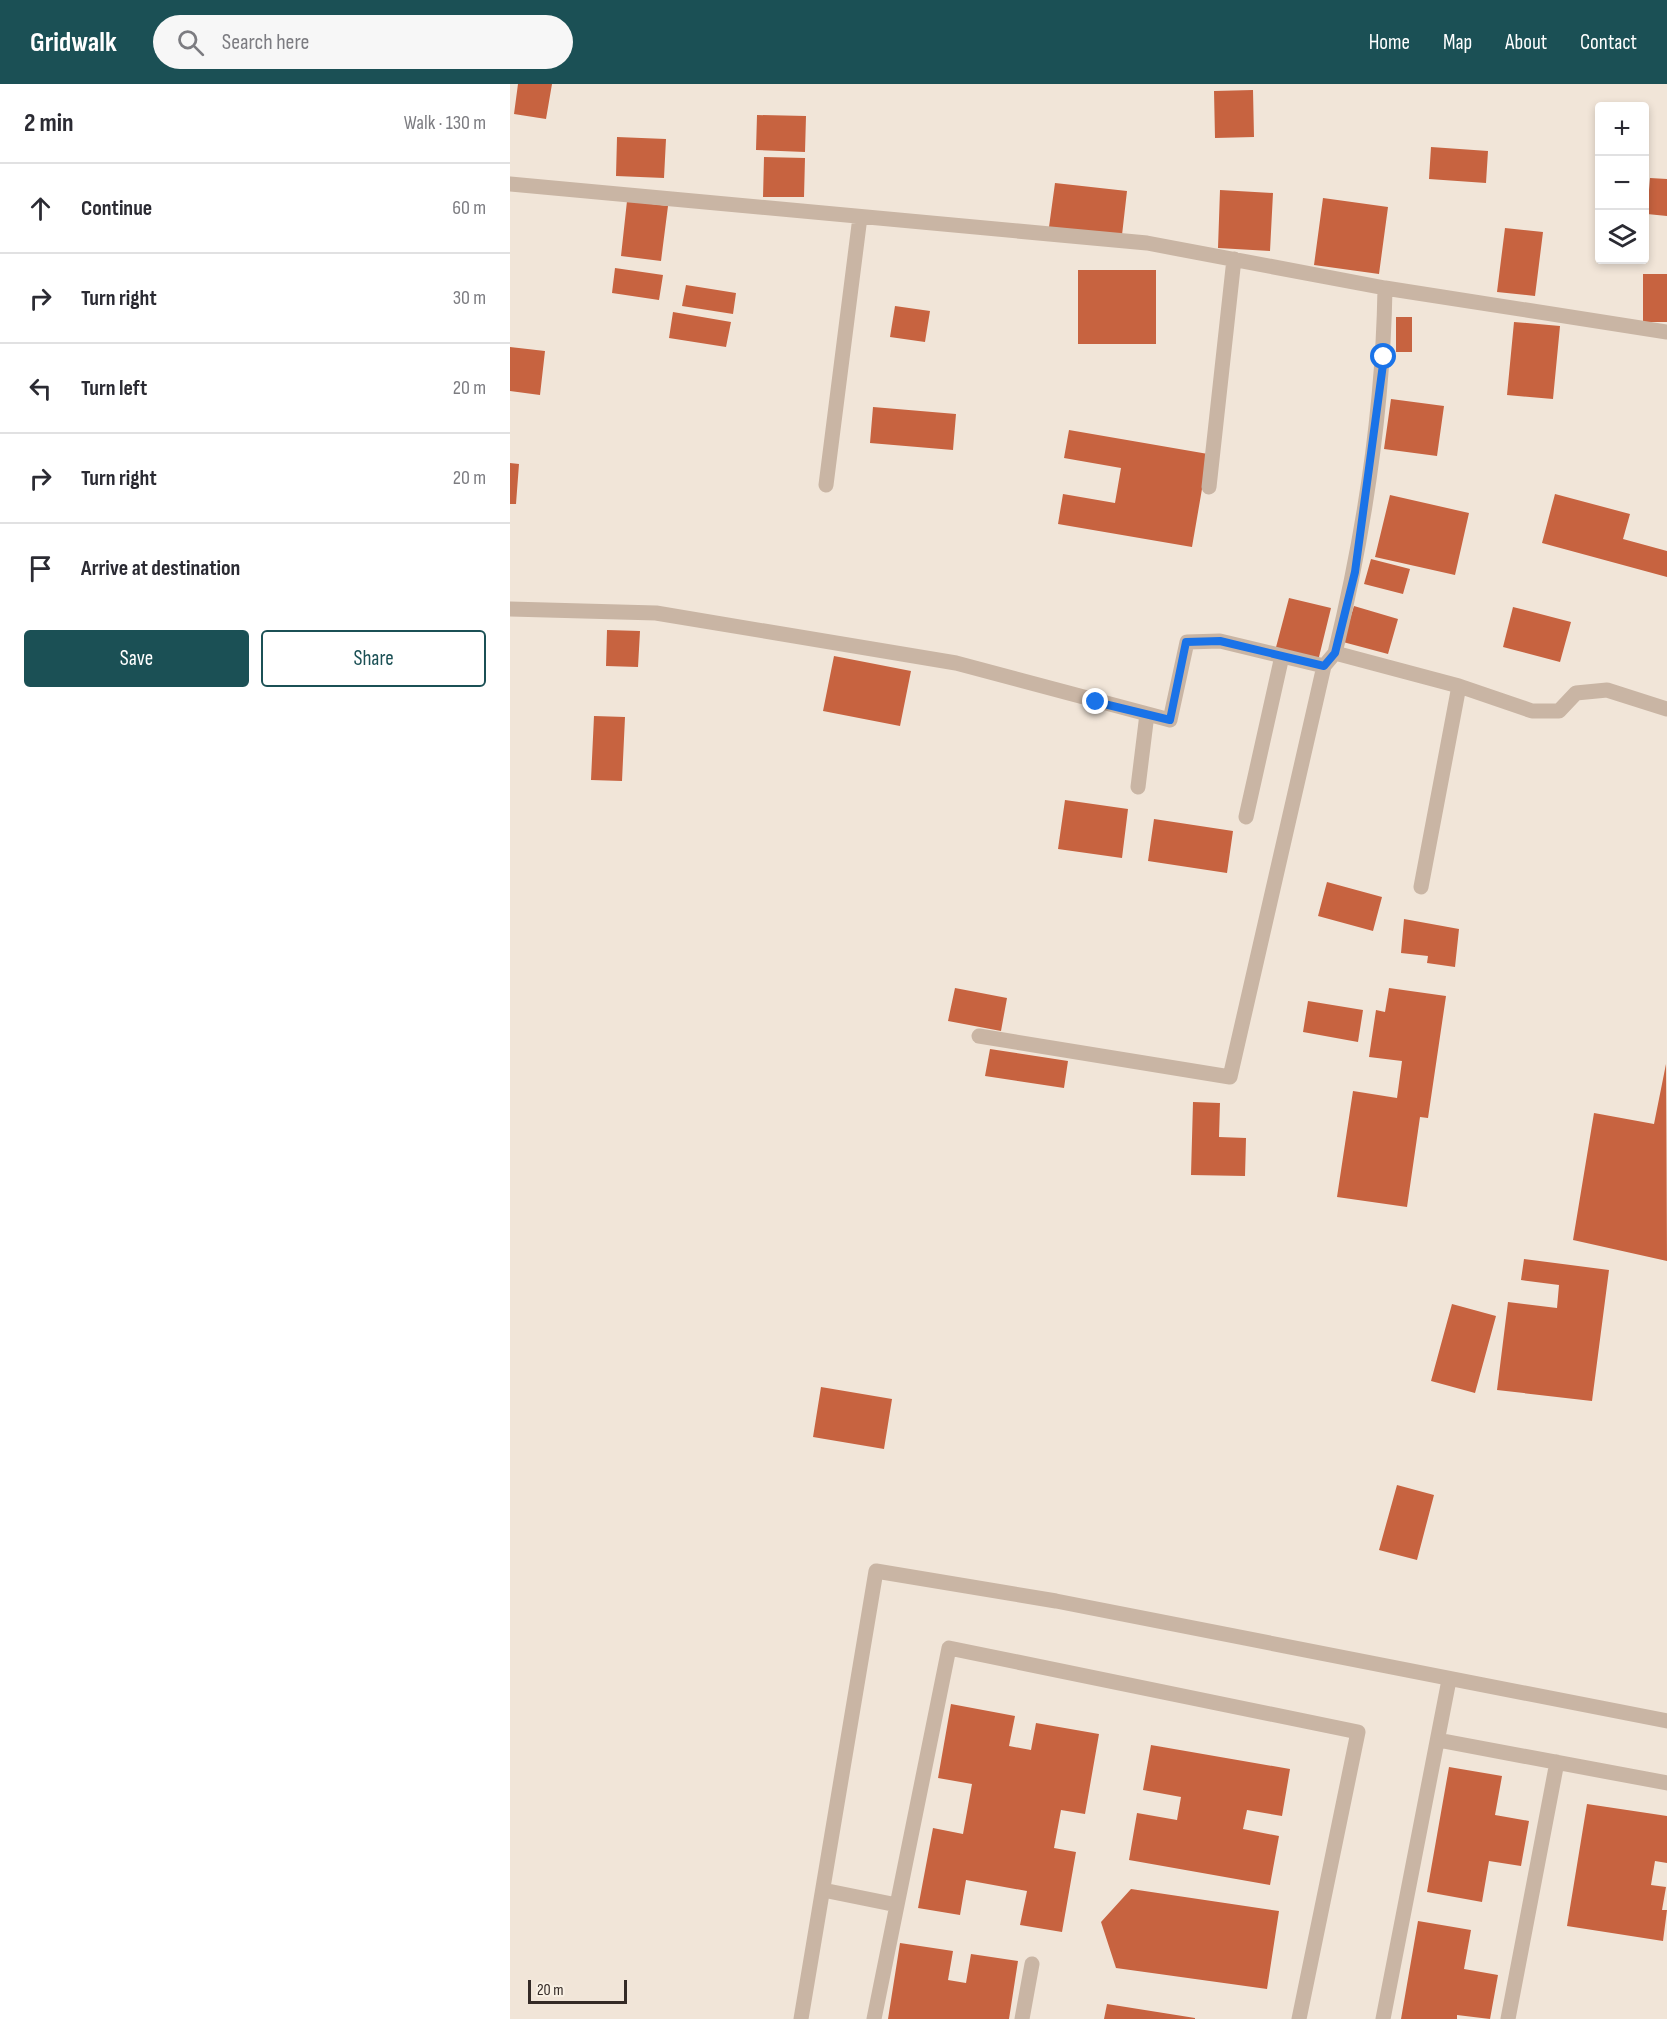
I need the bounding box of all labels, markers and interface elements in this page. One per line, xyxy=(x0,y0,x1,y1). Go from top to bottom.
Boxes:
search box xyxy=(153,15,573,69)
text: Gridwalk xyxy=(30,26,117,59)
icon: search xyxy=(174,26,207,59)
text: Search here xyxy=(222,29,309,56)
text: Home xyxy=(1369,30,1410,55)
text: Map xyxy=(1443,30,1472,55)
text: About xyxy=(1505,30,1547,55)
text: Contact xyxy=(1580,30,1637,55)
map controls xyxy=(1595,102,1649,264)
button: + xyxy=(1595,102,1649,156)
text: 2 min xyxy=(24,108,74,139)
text: Walk · 130 m xyxy=(404,111,486,135)
button: − xyxy=(1595,156,1649,210)
icon: ahead xyxy=(24,192,57,225)
text: Continue xyxy=(81,195,152,222)
text: 60 m xyxy=(452,196,486,220)
button: layers xyxy=(1595,210,1649,264)
icon: right xyxy=(24,282,57,315)
text: Turn right xyxy=(81,285,157,312)
text: 30 m xyxy=(453,286,486,310)
route start xyxy=(1370,343,1396,369)
icon: left xyxy=(24,372,57,405)
text: Turn left xyxy=(81,375,147,402)
text: 20 m xyxy=(453,376,486,400)
icon: right xyxy=(24,462,57,495)
text: Turn right xyxy=(81,465,157,492)
text: 20 m xyxy=(453,466,486,490)
icon: arrive xyxy=(24,552,57,585)
text: Arrive at destination xyxy=(81,555,240,582)
button: Save xyxy=(24,630,249,687)
button: Share xyxy=(261,630,486,687)
route end xyxy=(1082,688,1108,714)
scale bar xyxy=(528,1977,627,2004)
text: 20 m xyxy=(537,1981,564,2000)

